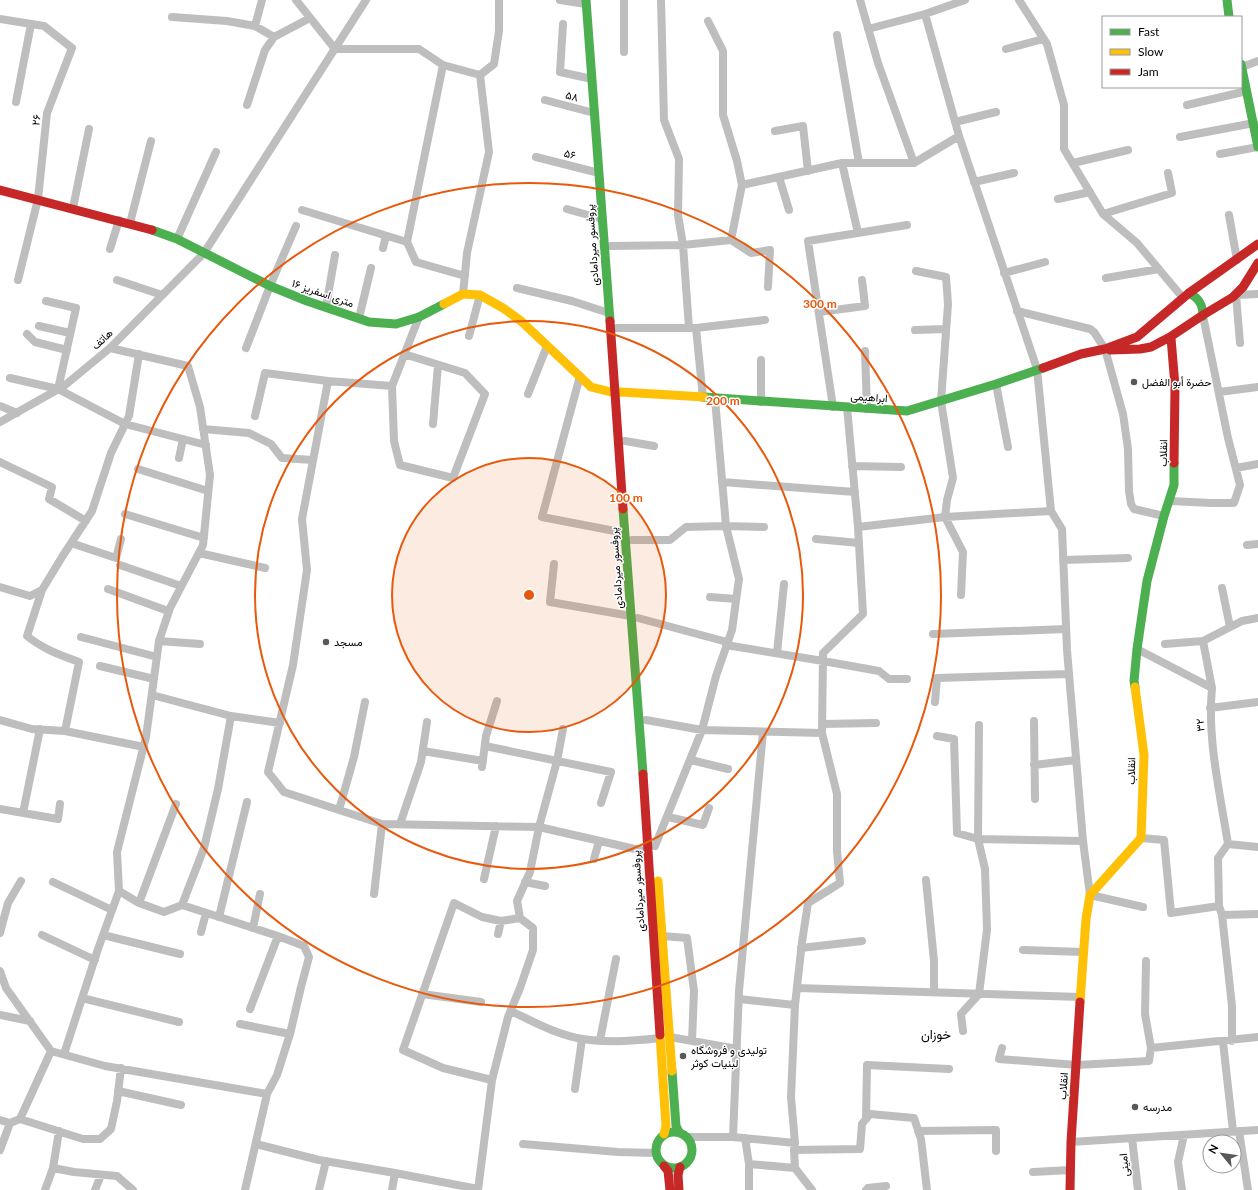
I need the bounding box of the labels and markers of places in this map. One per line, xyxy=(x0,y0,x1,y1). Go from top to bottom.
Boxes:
place label: حضرة أبو الفضل xyxy=(1142,375,1212,389)
marker: حضرة أبو الفضل xyxy=(1129,377,1139,387)
centre of rings xyxy=(522,588,536,602)
place label: مسجد xyxy=(334,635,363,649)
marker: مسجد xyxy=(321,637,331,647)
place label: تولیدی و فروشگاه لبنیات کوثر xyxy=(690,1043,767,1070)
marker: تولیدی و فروشگاه لبنیات کوثر xyxy=(678,1051,688,1061)
place label: مدرسه xyxy=(1143,1100,1172,1114)
marker: مدرسه xyxy=(1130,1102,1140,1112)

